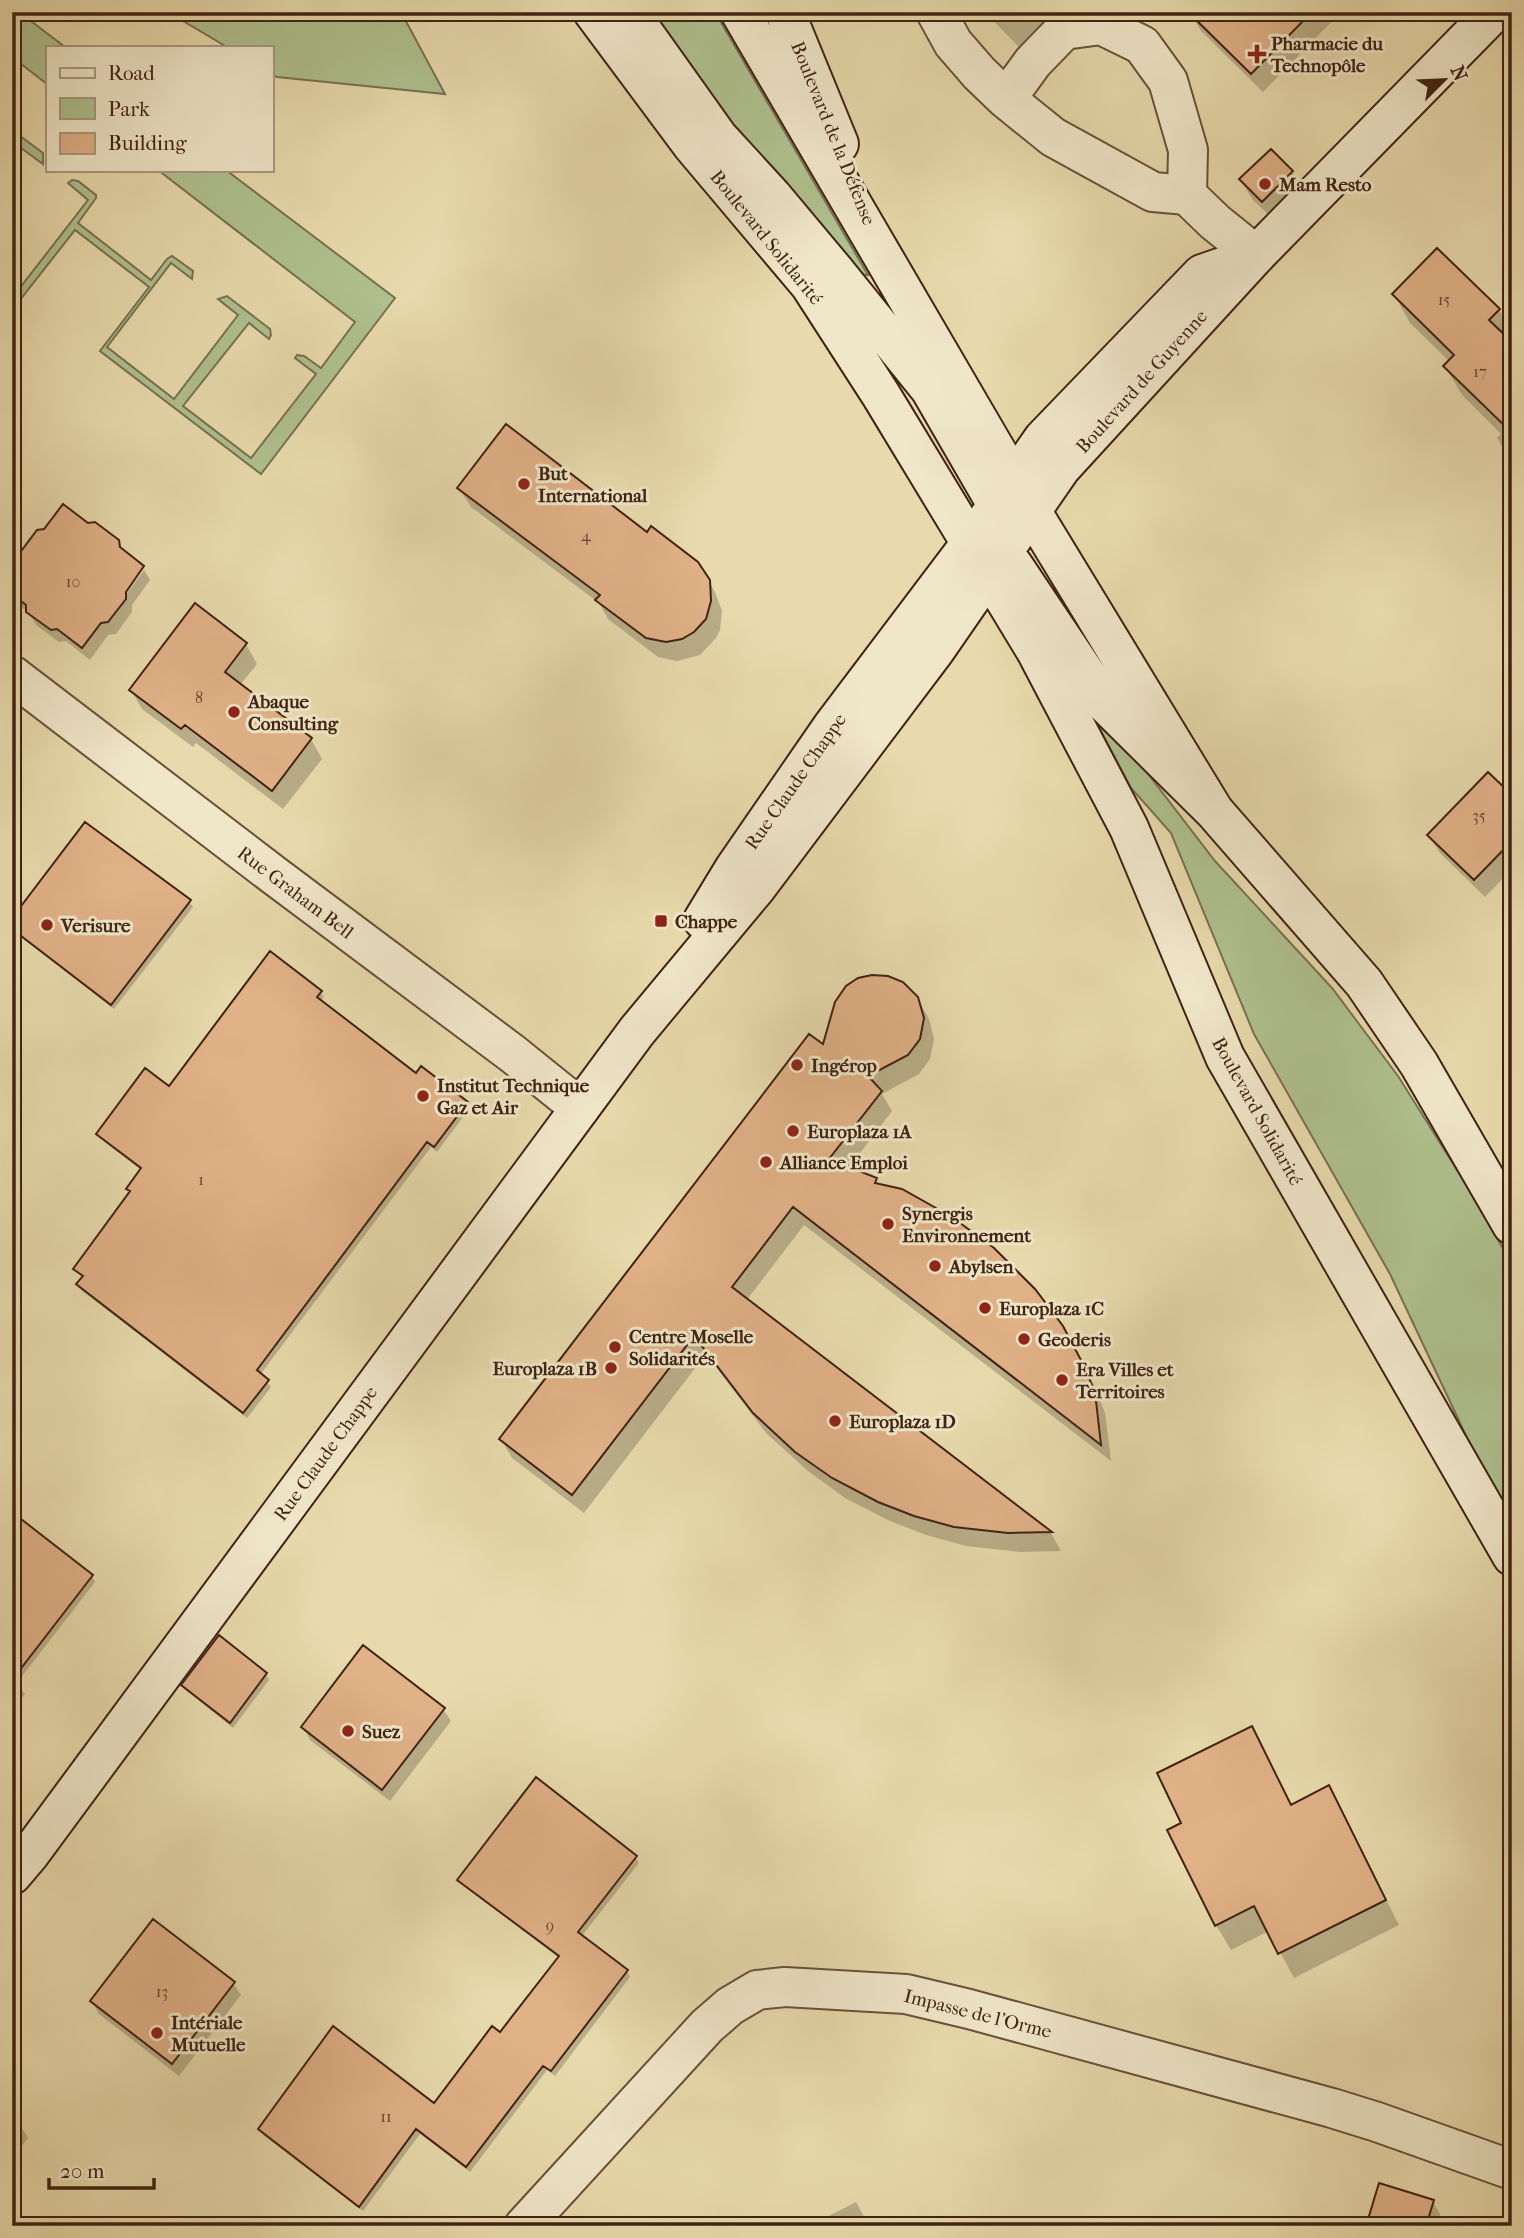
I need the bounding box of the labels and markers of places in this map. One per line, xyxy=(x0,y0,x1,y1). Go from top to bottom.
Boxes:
place label: Pharmacie du Technopôle xyxy=(1270,33,1383,77)
marker: Pharmacie du Technopôle xyxy=(1249,46,1265,62)
place label: Mam Resto xyxy=(1278,174,1372,196)
marker: Mam Resto xyxy=(1257,176,1273,192)
place label: But International xyxy=(538,463,648,507)
marker: But International xyxy=(516,476,532,492)
place label: Abaque Consulting xyxy=(247,691,339,735)
marker: Abaque Consulting xyxy=(226,704,242,720)
place label: Chappe xyxy=(675,911,738,933)
marker: Chappe xyxy=(653,913,669,929)
place label: Verisure xyxy=(60,915,131,937)
marker: Verisure xyxy=(39,917,55,933)
place label: Ingérop xyxy=(811,1055,877,1077)
marker: Ingérop xyxy=(789,1057,805,1073)
place label: Institut Technique Gaz et Air xyxy=(437,1075,590,1119)
marker: Institut Technique Gaz et Air xyxy=(415,1088,431,1104)
place label: Europlaza 1A xyxy=(807,1121,912,1143)
marker: Europlaza 1A xyxy=(785,1123,801,1139)
place label: Alliance Emploi xyxy=(779,1152,908,1174)
marker: Alliance Emploi xyxy=(758,1154,774,1170)
place label: Synergis Environnement xyxy=(902,1203,1031,1247)
marker: Synergis Environnement xyxy=(880,1216,896,1232)
place label: Abylsen xyxy=(948,1256,1014,1278)
marker: Abylsen xyxy=(927,1258,943,1274)
place label: Europlaza 1C xyxy=(999,1298,1104,1320)
marker: Europlaza 1C xyxy=(977,1300,993,1316)
place label: Centre Moselle Solidarités xyxy=(629,1326,754,1370)
place label: Geoderis xyxy=(1038,1329,1111,1351)
marker: Geoderis xyxy=(1016,1331,1032,1347)
marker: Centre Moselle Solidarités xyxy=(607,1339,623,1355)
place label: Europlaza 1B xyxy=(492,1358,597,1380)
place label: Era Villes et Territoires xyxy=(1075,1359,1174,1403)
marker: Europlaza 1B xyxy=(603,1360,619,1376)
marker: Era Villes et Territoires xyxy=(1054,1372,1070,1388)
place label: Europlaza 1D xyxy=(849,1411,956,1433)
marker: Europlaza 1D xyxy=(827,1413,843,1429)
place label: Suez xyxy=(362,1721,401,1743)
marker: Suez xyxy=(340,1723,356,1739)
place label: Intériale Mutuelle xyxy=(170,2012,246,2056)
marker: Intériale Mutuelle xyxy=(149,2025,165,2041)

